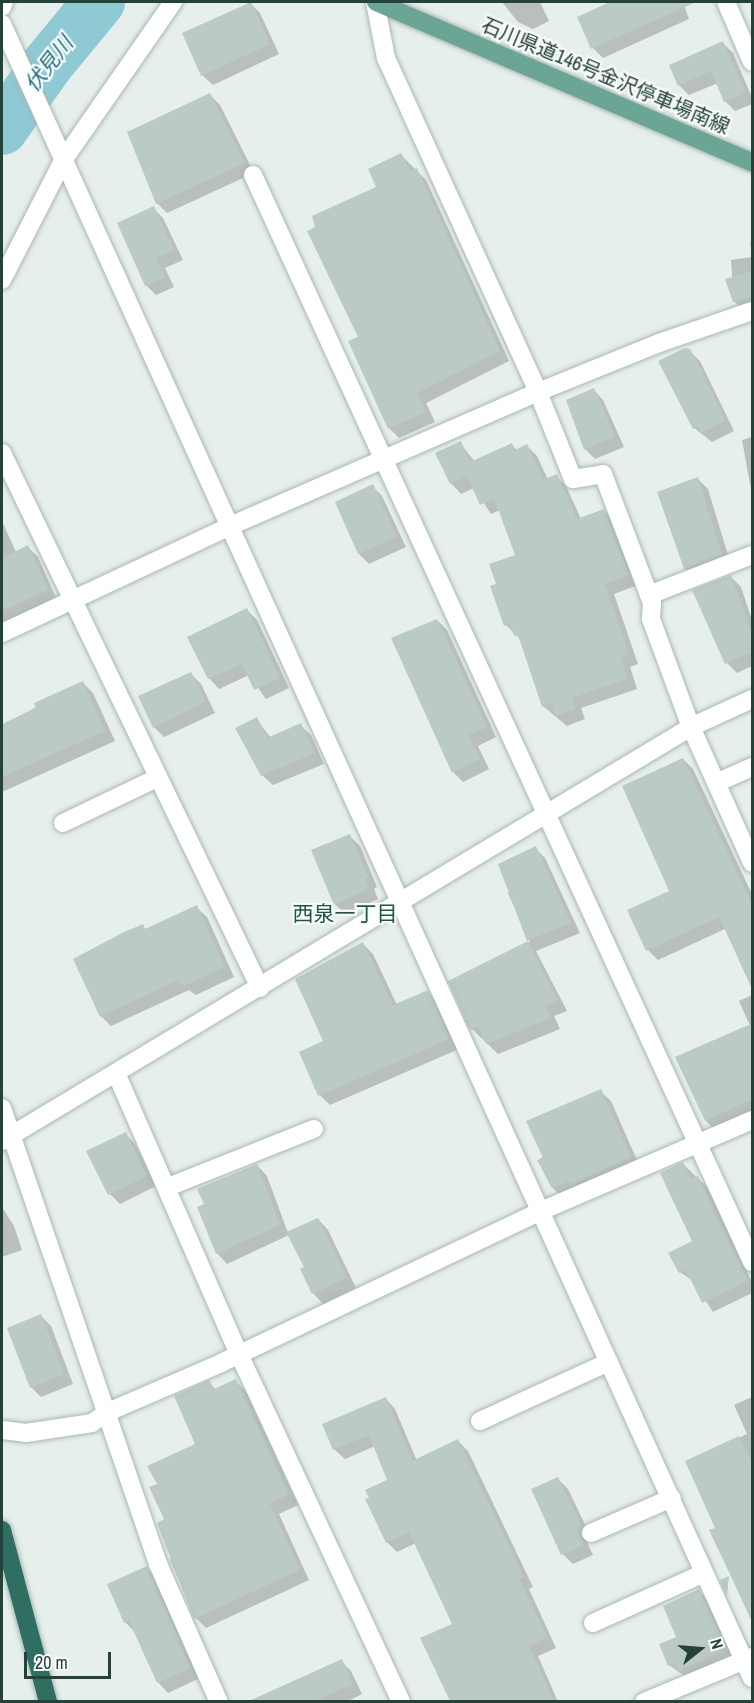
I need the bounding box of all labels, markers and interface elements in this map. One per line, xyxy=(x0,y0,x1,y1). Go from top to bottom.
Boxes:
street label: 石川県道146号金沢停車場南線 xyxy=(478,12,734,138)
water label: 伏見川 xyxy=(20,31,78,97)
district label: 西泉一丁目 xyxy=(293,901,397,927)
north arrow xyxy=(670,1619,730,1679)
text: N xyxy=(705,1636,729,1651)
scale bar xyxy=(27,1640,114,1678)
text: 20 m xyxy=(35,1650,68,1675)

